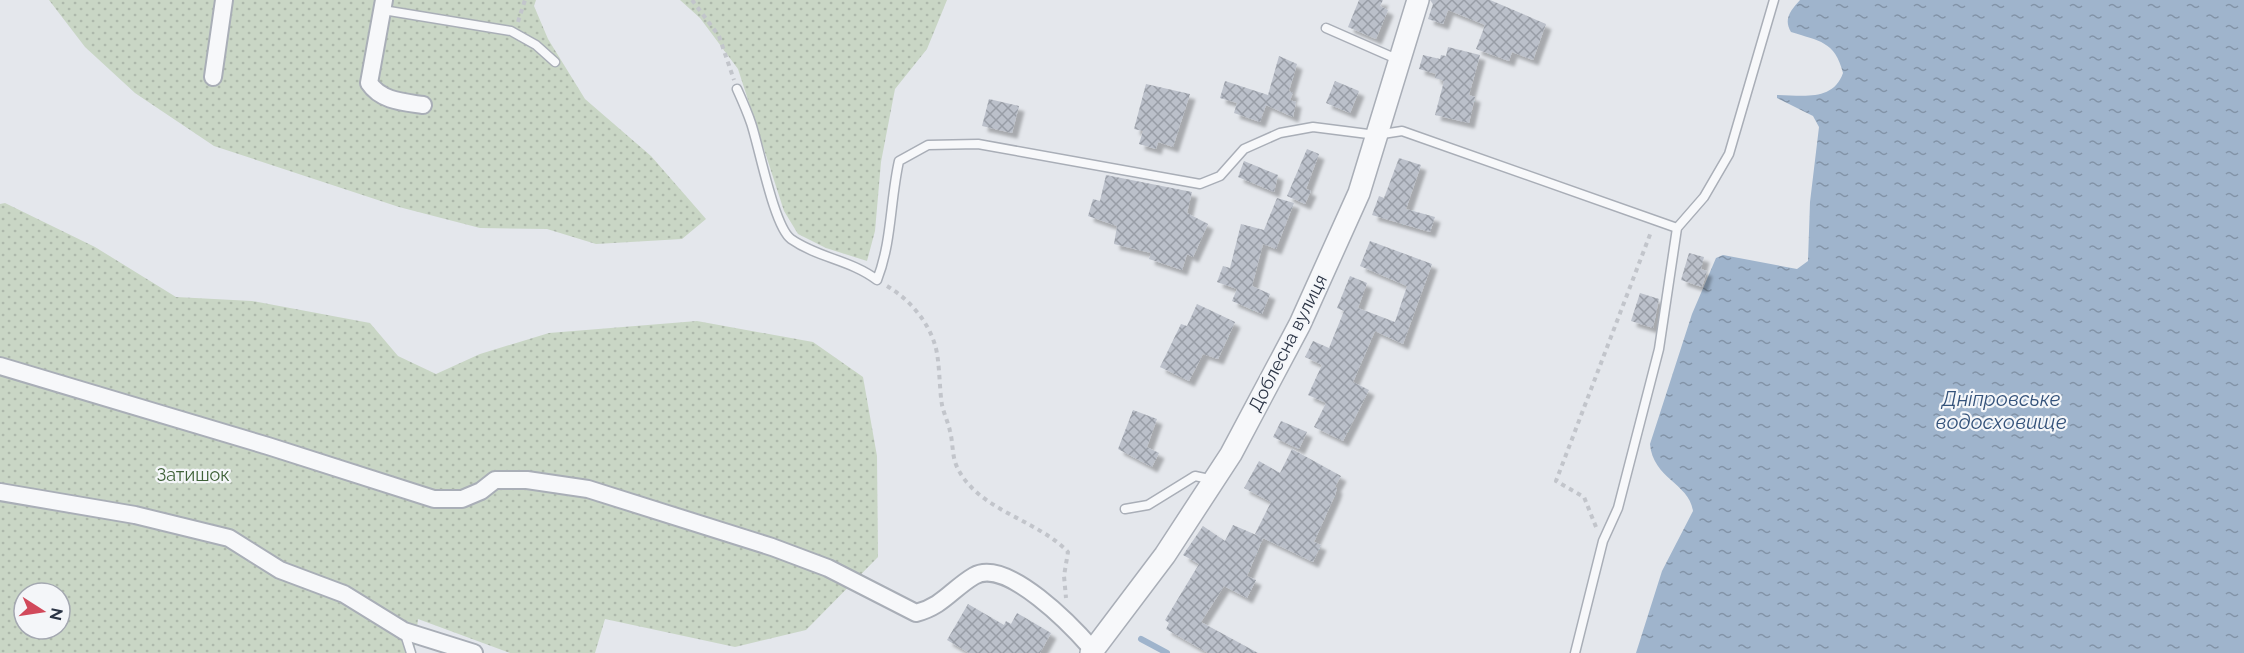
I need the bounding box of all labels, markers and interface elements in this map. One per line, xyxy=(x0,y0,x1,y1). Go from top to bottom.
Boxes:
street label: Доблесна вулиця xyxy=(1244,271,1331,415)
water label: Дніпровське водосховище xyxy=(1935,387,2067,434)
park label: Затишок xyxy=(156,464,230,485)
north arrow xyxy=(12,581,72,641)
text: N xyxy=(46,606,67,622)

